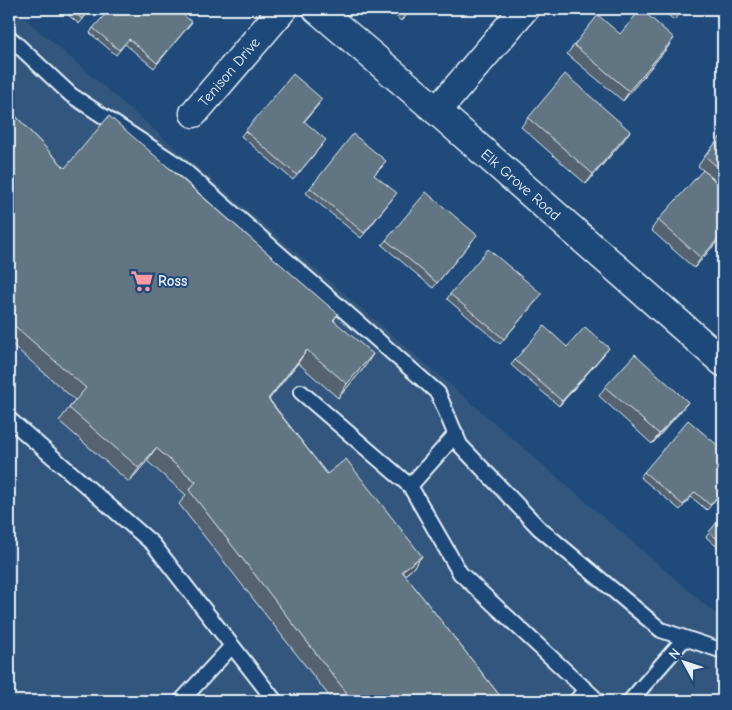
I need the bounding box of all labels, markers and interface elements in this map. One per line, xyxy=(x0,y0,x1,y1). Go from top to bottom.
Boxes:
street label: Tenison Drive xyxy=(194,33,264,110)
street label: Elk Grove Road xyxy=(477,145,564,224)
supermarket icon: Ross xyxy=(129,268,155,294)
place label: Ross xyxy=(158,272,187,290)
north arrow xyxy=(660,638,710,688)
text: N xyxy=(665,645,684,663)

